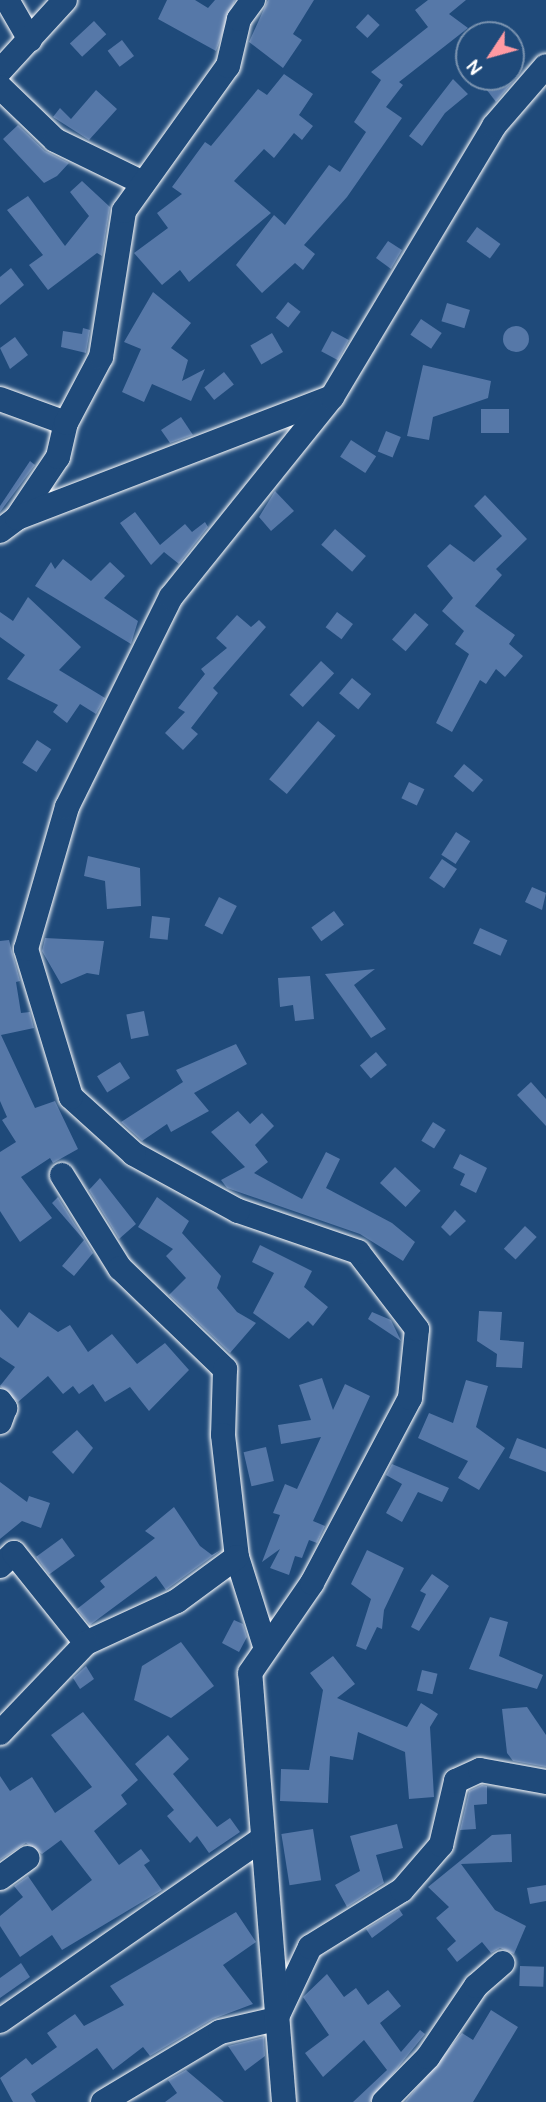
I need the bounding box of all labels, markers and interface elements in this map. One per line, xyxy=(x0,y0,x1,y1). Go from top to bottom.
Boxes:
north arrow xyxy=(455,21,525,91)
text: N xyxy=(461,55,488,79)

